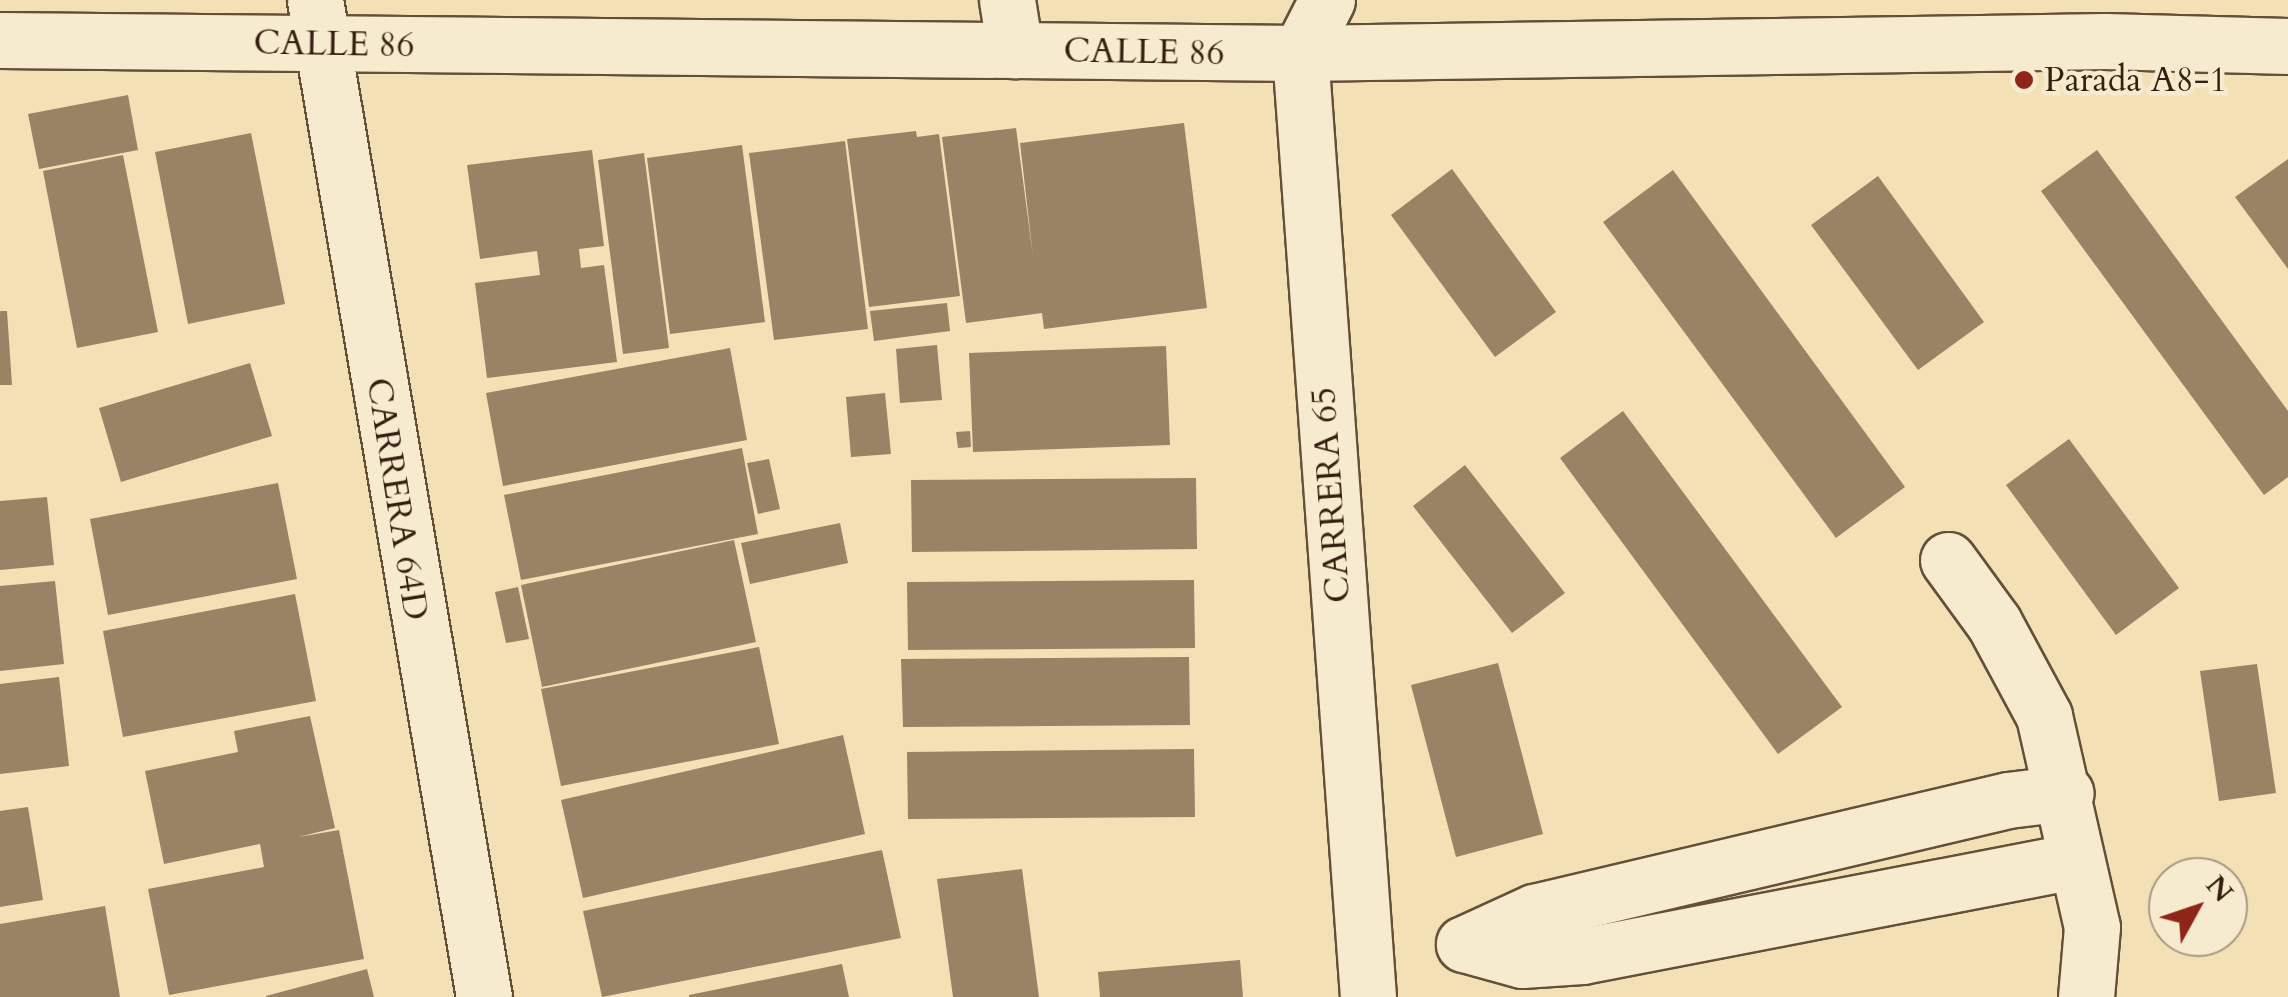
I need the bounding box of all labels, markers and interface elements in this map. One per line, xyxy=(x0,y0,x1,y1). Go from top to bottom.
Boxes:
street label: CALLE 86 xyxy=(253,22,415,66)
street label: CALLE 86 xyxy=(1063,30,1225,74)
place label: Parada A8-1 xyxy=(2044,59,2227,101)
marker: Parada A8-1 xyxy=(2013,69,2035,91)
street label: CARRERA 64D xyxy=(357,375,437,623)
street label: CARRERA 65 xyxy=(1303,386,1359,604)
north arrow xyxy=(2148,857,2248,957)
text: N xyxy=(2197,867,2242,911)

